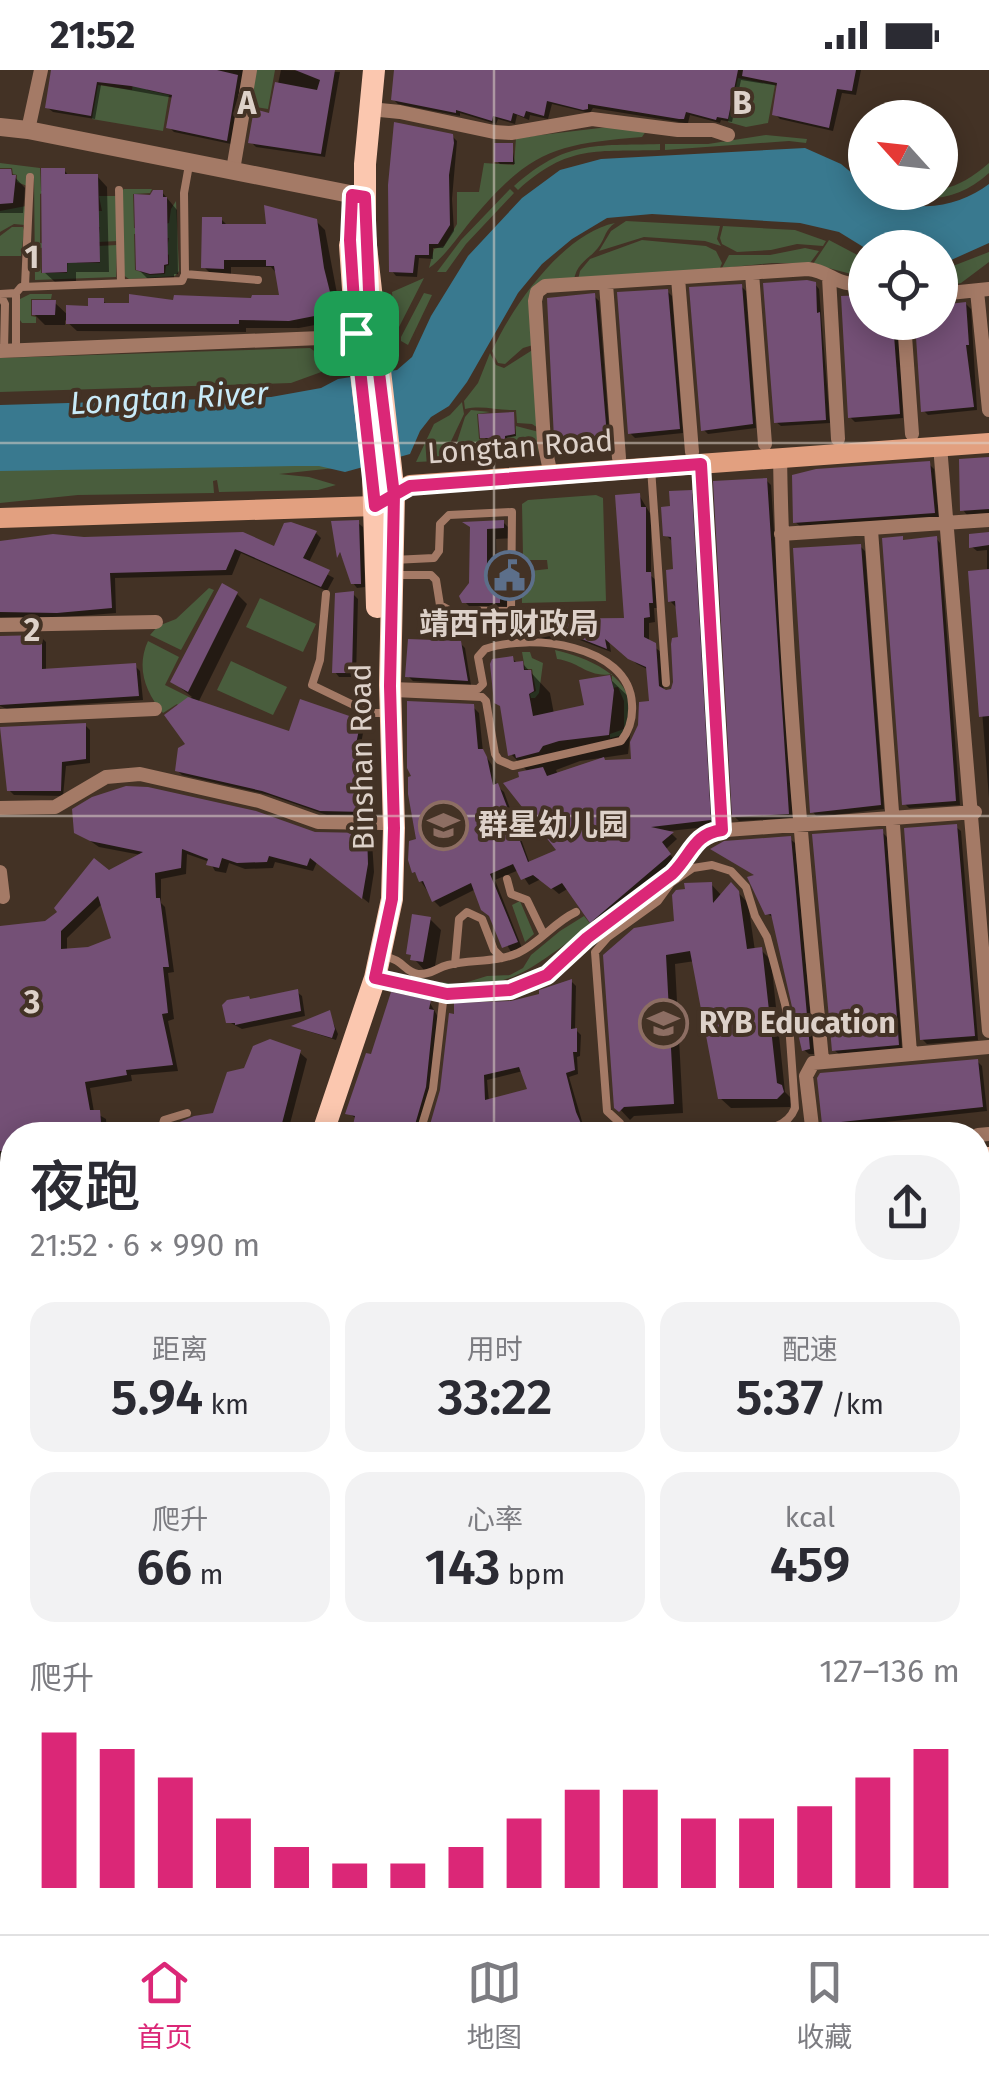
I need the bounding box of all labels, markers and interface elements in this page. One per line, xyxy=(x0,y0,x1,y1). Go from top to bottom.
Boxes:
text: 21:52 xyxy=(50,12,135,58)
text: A xyxy=(237,84,258,122)
text: B xyxy=(732,84,752,122)
north arrow xyxy=(848,100,958,210)
map controls xyxy=(848,100,958,340)
button: locate xyxy=(848,230,958,340)
text: 1 xyxy=(25,238,39,276)
pin xyxy=(314,291,399,376)
icon: arrive xyxy=(329,306,384,361)
water label: Longtan River xyxy=(69,374,271,422)
street label: Longtan Road xyxy=(426,423,614,471)
public building icon: 靖西市财政局 xyxy=(483,549,535,601)
place label: 靖西市财政局 xyxy=(419,606,599,642)
text: 2 xyxy=(24,611,40,649)
street label: Binshan Road xyxy=(342,663,382,851)
school or university icon: 群星幼儿园 xyxy=(417,799,469,851)
place label: 群星幼儿园 xyxy=(478,807,628,843)
text: 3 xyxy=(23,983,40,1021)
school or university icon: RYB Education xyxy=(638,997,690,1049)
place label: RYB Education xyxy=(699,1005,896,1041)
text: 夜跑 xyxy=(30,1155,140,1221)
button: share xyxy=(855,1155,960,1260)
text: 21:52 · 6 × 990 m xyxy=(30,1226,260,1264)
text: 距离 xyxy=(152,1333,208,1366)
text: 用时 xyxy=(467,1333,523,1366)
text: 配速 xyxy=(782,1333,838,1366)
text: 5.94 xyxy=(111,1367,203,1427)
text: 33:22 xyxy=(438,1367,552,1427)
text: 5:37 xyxy=(736,1367,824,1427)
text: km xyxy=(203,1388,249,1421)
text: /km xyxy=(824,1388,884,1421)
text: kcal xyxy=(785,1501,835,1534)
text: 爬升 xyxy=(152,1503,208,1536)
text: 心率 xyxy=(467,1503,523,1536)
text: 459 xyxy=(770,1534,850,1594)
text: 66 xyxy=(136,1537,192,1597)
text: 143 xyxy=(425,1537,500,1597)
text: m xyxy=(192,1558,224,1591)
text: bpm xyxy=(500,1558,565,1591)
text: 127–136 m xyxy=(819,1652,960,1690)
text: 爬升 xyxy=(30,1659,94,1697)
tab: 首页 xyxy=(137,1955,193,2055)
tab: 地图 xyxy=(466,1955,522,2055)
tab: 收藏 xyxy=(796,1955,852,2055)

